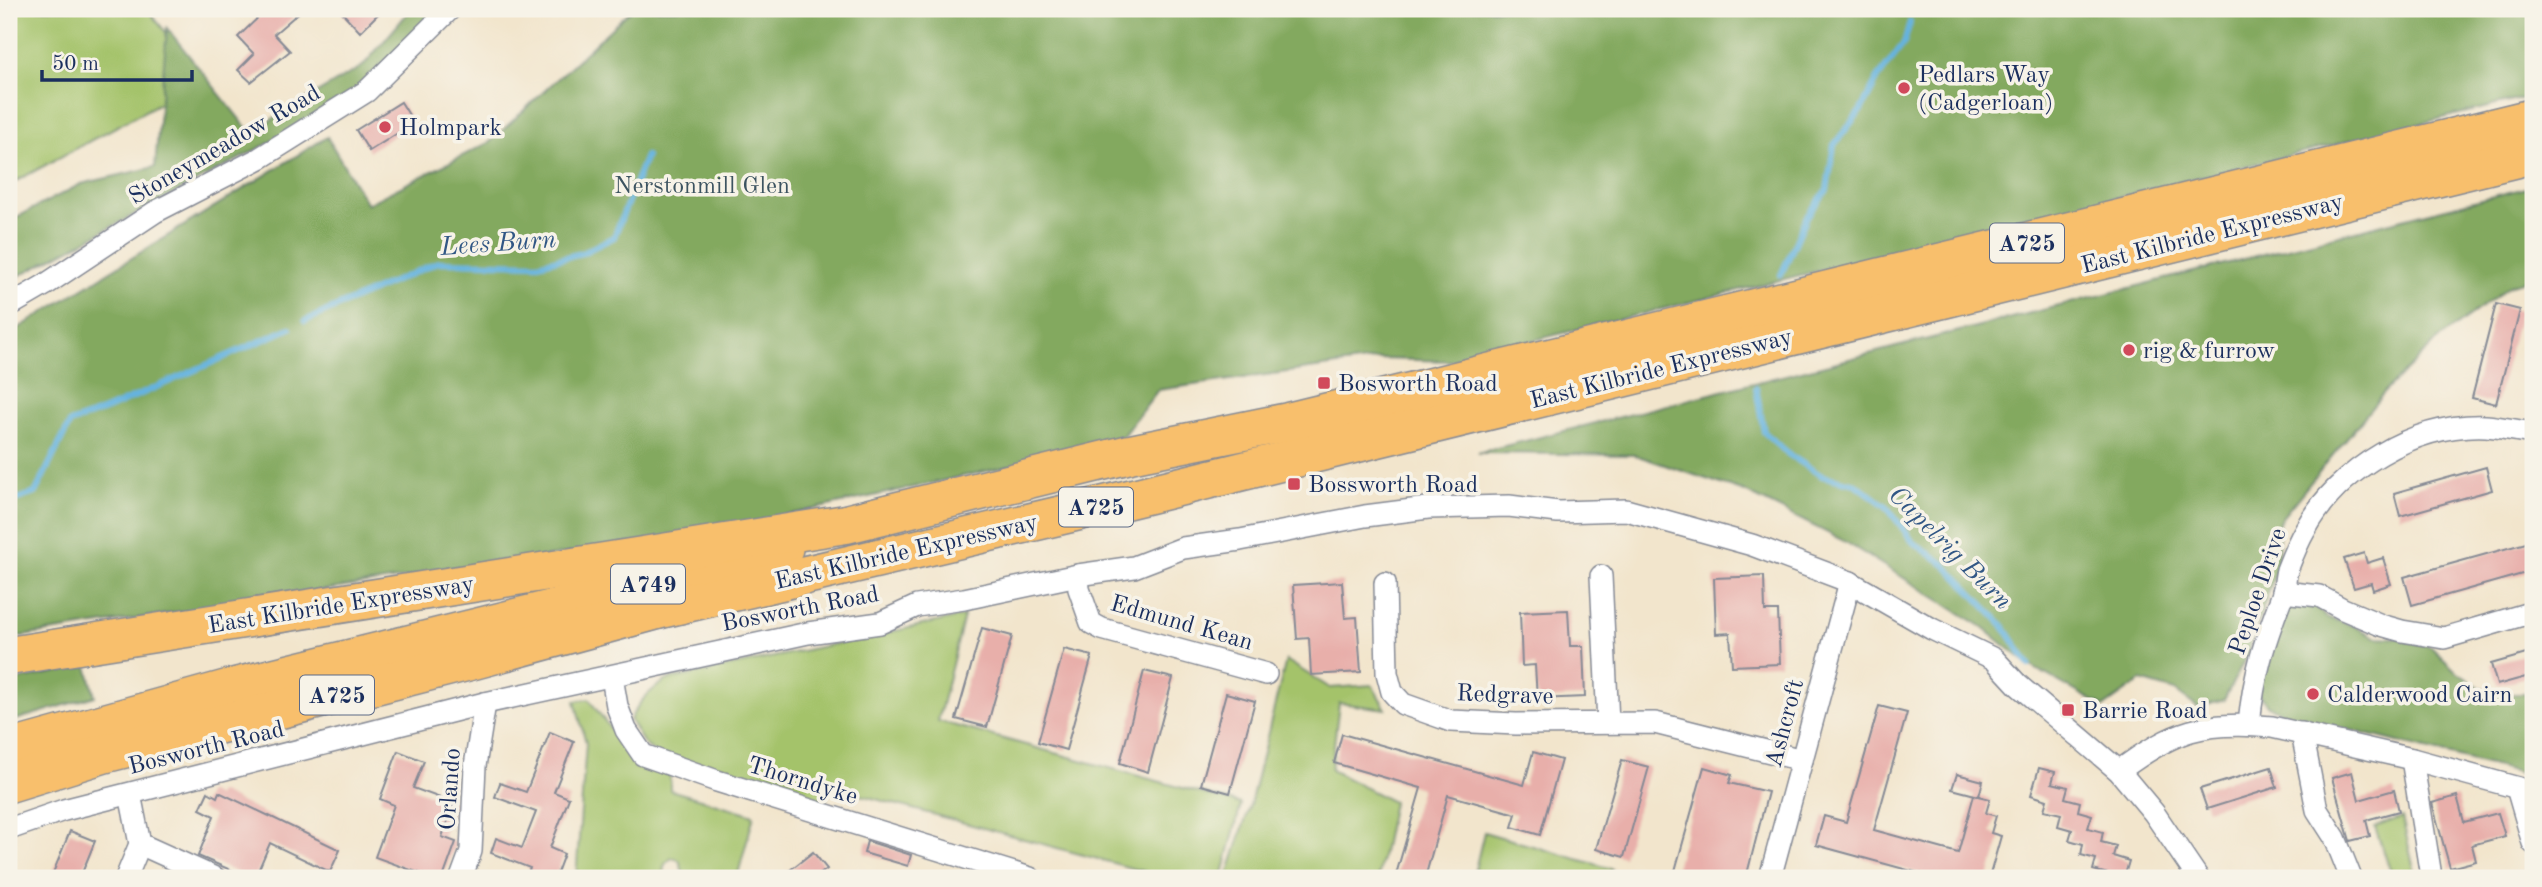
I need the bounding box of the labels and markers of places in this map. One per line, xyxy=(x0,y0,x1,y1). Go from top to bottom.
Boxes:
place label: Pedlars Way (Cadgerloan) xyxy=(1918,64,2053,116)
marker: Pedlars Way (Cadgerloan) xyxy=(1896,80,1912,96)
place label: Holmpark xyxy=(399,117,502,141)
marker: Holmpark xyxy=(377,119,393,135)
place label: rig & furrow xyxy=(2143,340,2276,364)
marker: rig & furrow xyxy=(2121,342,2137,358)
place label: Bosworth Road xyxy=(1338,373,1498,397)
marker: Bosworth Road xyxy=(1316,375,1332,391)
place label: Bossworth Road xyxy=(1308,474,1478,498)
marker: Bossworth Road xyxy=(1286,476,1302,492)
place label: Calderwood Cairn xyxy=(2327,684,2513,708)
marker: Calderwood Cairn xyxy=(2305,686,2321,702)
place label: Barrie Road xyxy=(2082,700,2208,724)
marker: Barrie Road xyxy=(2060,702,2076,718)

